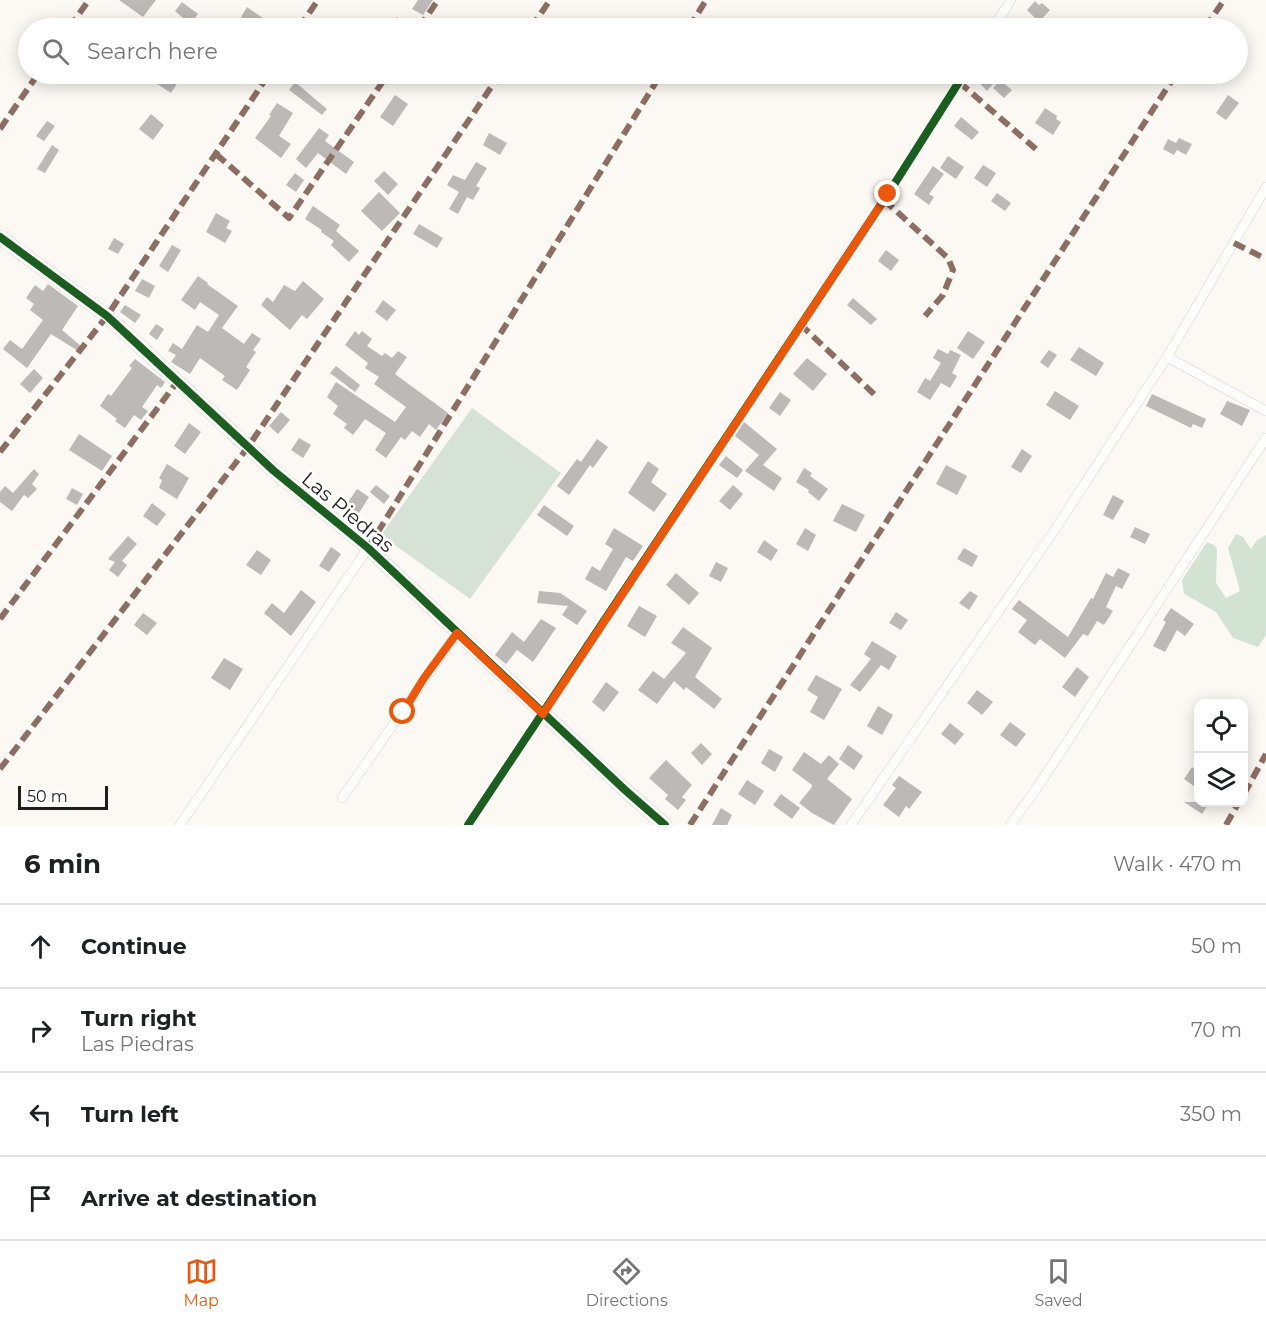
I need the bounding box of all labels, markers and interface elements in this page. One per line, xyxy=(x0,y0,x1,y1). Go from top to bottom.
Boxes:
search box xyxy=(18,18,1248,84)
icon: search xyxy=(39,35,72,68)
text: Search here xyxy=(87,38,218,65)
route end xyxy=(874,180,900,206)
street label: Las Piedras xyxy=(297,467,399,558)
route start xyxy=(389,698,415,724)
map controls xyxy=(1194,699,1248,807)
button: locate xyxy=(1194,699,1248,753)
button: layers xyxy=(1194,753,1248,807)
scale bar xyxy=(18,783,108,810)
text: 50 m xyxy=(27,787,68,806)
text: 6 min xyxy=(24,848,101,880)
text: Walk · 470 m xyxy=(1113,852,1242,876)
icon: ahead xyxy=(24,930,57,963)
text: Continue xyxy=(81,933,187,960)
text: 50 m xyxy=(1191,934,1242,958)
text: Turn right xyxy=(81,1005,196,1032)
icon: right xyxy=(24,1014,57,1047)
text: 70 m xyxy=(1191,1018,1242,1042)
text: Las Piedras xyxy=(81,1032,194,1056)
icon: left xyxy=(24,1098,57,1131)
text: Turn left xyxy=(81,1101,179,1128)
text: 350 m xyxy=(1180,1102,1242,1126)
icon: arrive xyxy=(24,1182,57,1215)
text: Arrive at destination xyxy=(81,1185,317,1212)
tab: Map xyxy=(183,1255,219,1310)
tab: Directions xyxy=(586,1255,668,1310)
tab: Saved xyxy=(1035,1255,1083,1310)

